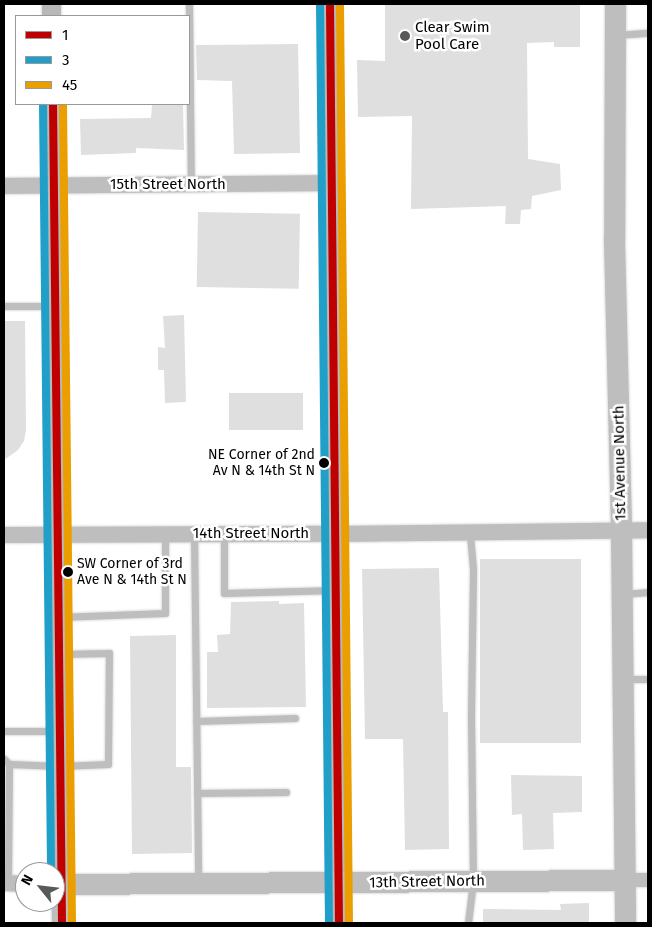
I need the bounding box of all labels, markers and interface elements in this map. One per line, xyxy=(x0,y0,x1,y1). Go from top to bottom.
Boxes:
legend xyxy=(15,15,190,105)
place label: Clear Swim Pool Care xyxy=(415,18,490,53)
text: 1 xyxy=(62,26,69,44)
marker: Clear Swim Pool Care xyxy=(399,30,411,42)
text: 3 xyxy=(62,51,70,69)
text: 45 xyxy=(62,76,77,94)
street label: 15th Street North xyxy=(110,176,226,194)
street label: 1st Avenue North xyxy=(610,405,630,521)
place label: NE Corner of 2nd Av N & 14th St N xyxy=(208,447,315,480)
marker: NE Corner of 2nd Av N & 14th St N xyxy=(319,458,329,468)
street label: 14th Street North xyxy=(193,525,309,543)
place label: SW Corner of 3rd Ave N & 14th St N xyxy=(77,556,187,588)
marker: SW Corner of 3rd Ave N & 14th St N xyxy=(63,567,73,577)
north arrow xyxy=(15,862,65,912)
text: N xyxy=(18,872,37,888)
street label: 13th Street North xyxy=(369,872,485,892)

